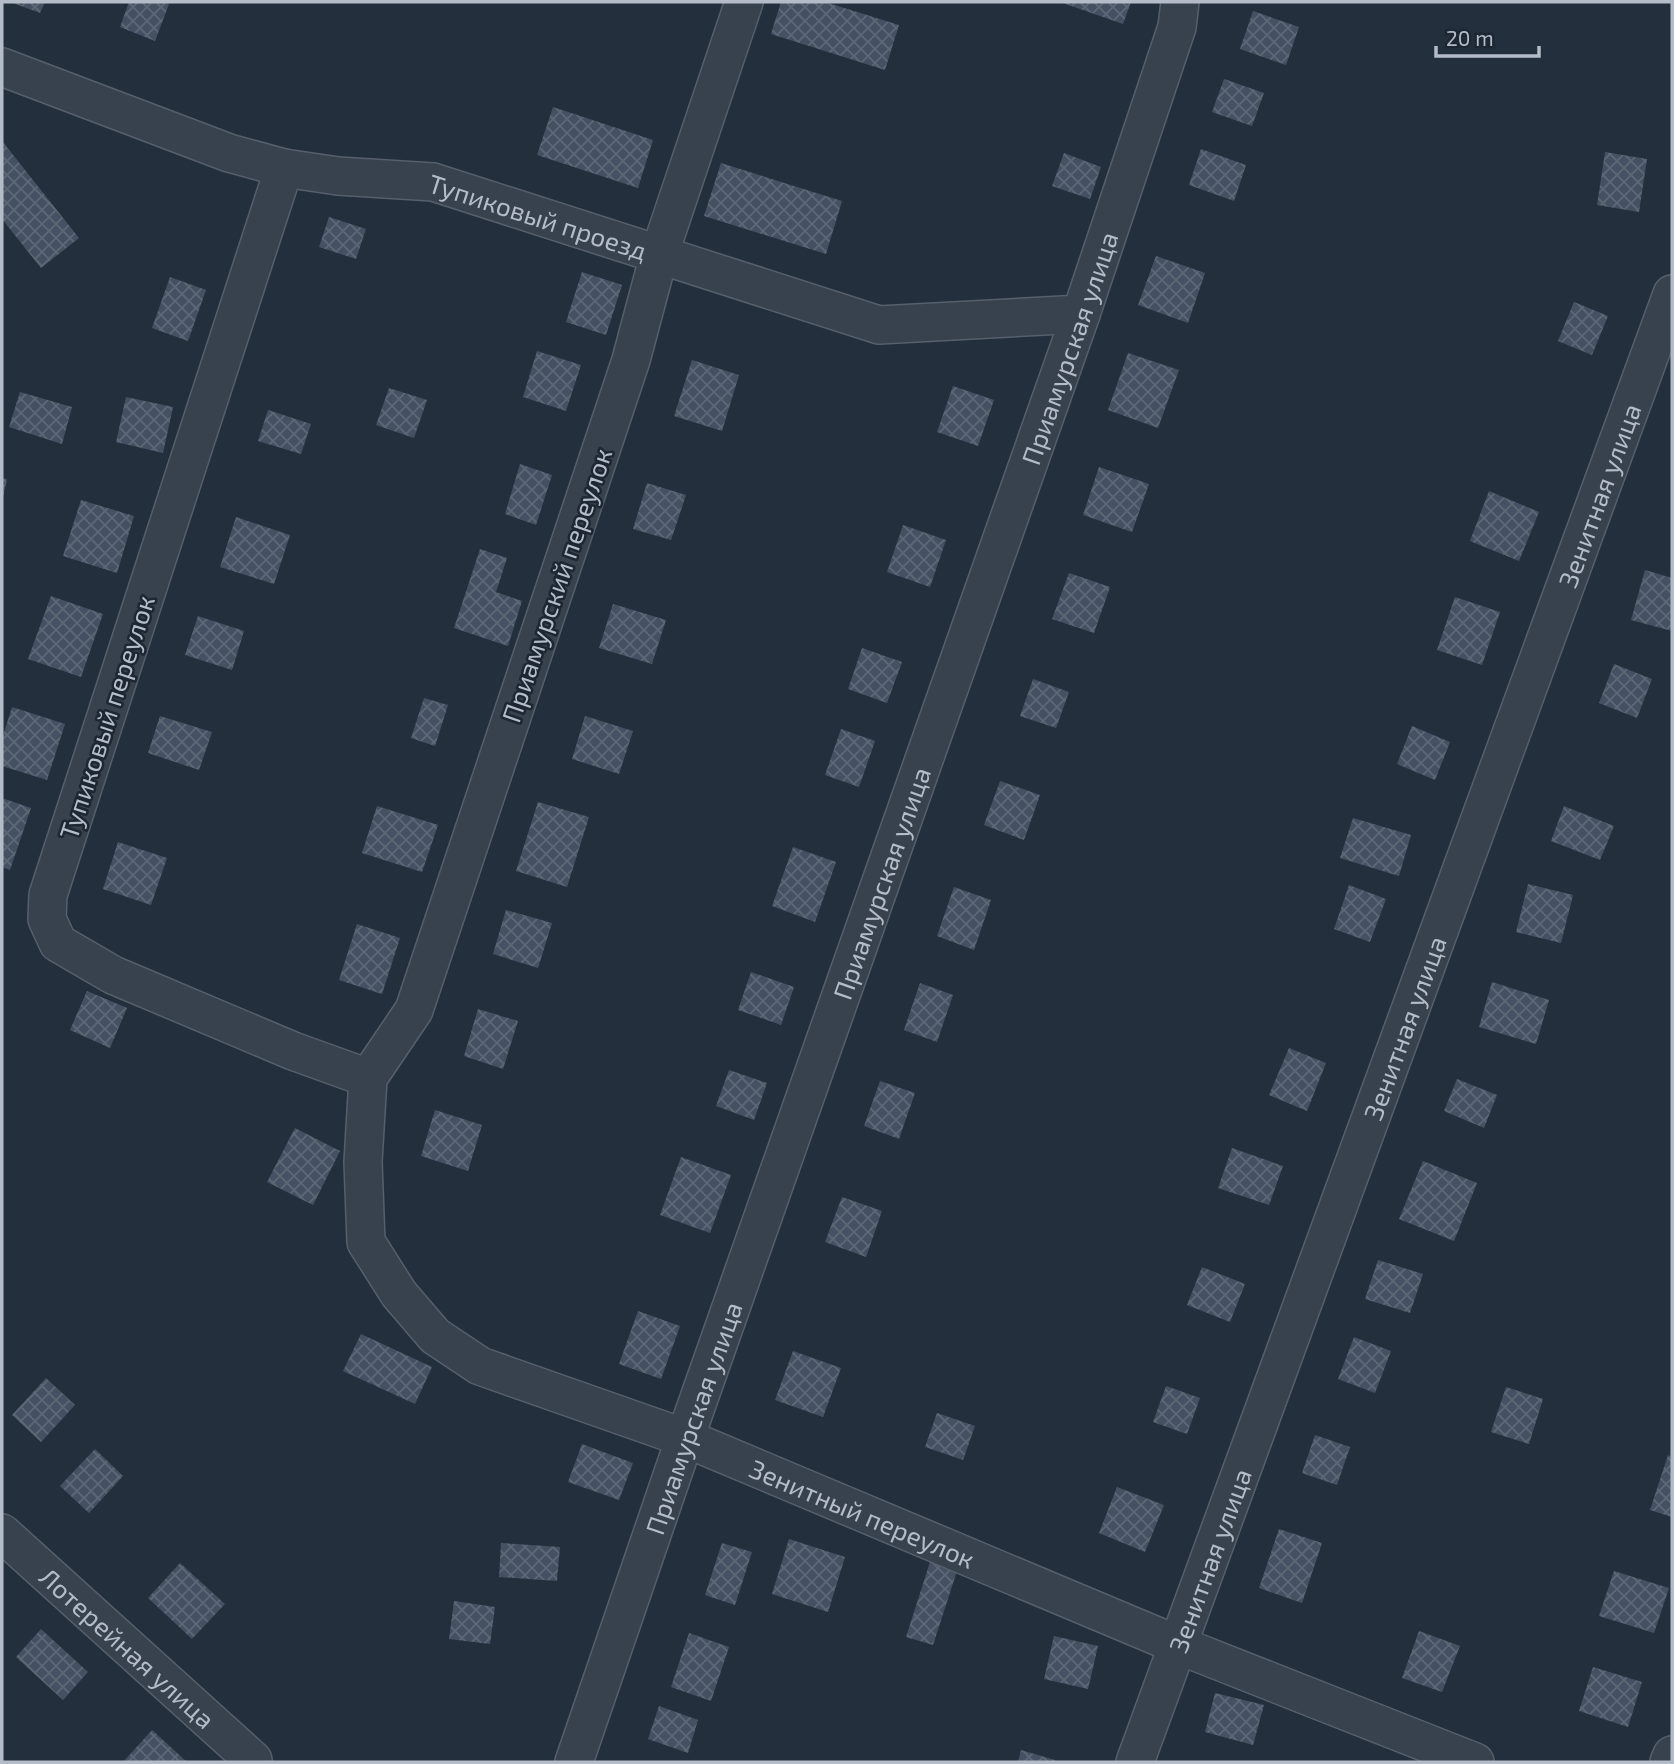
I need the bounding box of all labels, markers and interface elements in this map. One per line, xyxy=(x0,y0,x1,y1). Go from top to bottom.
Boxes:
scale bar xyxy=(1436,14,1539,58)
text: 20 m xyxy=(1446,25,1494,50)
street label: Тупиковый проезд xyxy=(425,166,651,265)
street label: Приамурская улица xyxy=(1014,228,1123,469)
street label: Зенитная улица xyxy=(1551,399,1646,591)
street label: Приамурский переулок xyxy=(494,444,619,727)
street label: Тупиковый переулок xyxy=(52,591,161,843)
street label: Приамурская улица xyxy=(825,763,936,1003)
street label: Зенитная улица xyxy=(1356,931,1451,1124)
street label: Приамурская улица xyxy=(638,1297,747,1538)
street label: Зенитный переулок xyxy=(745,1452,980,1574)
street label: Зенитная улица xyxy=(1161,1464,1257,1656)
street label: Лотерейная улица xyxy=(34,1560,222,1734)

